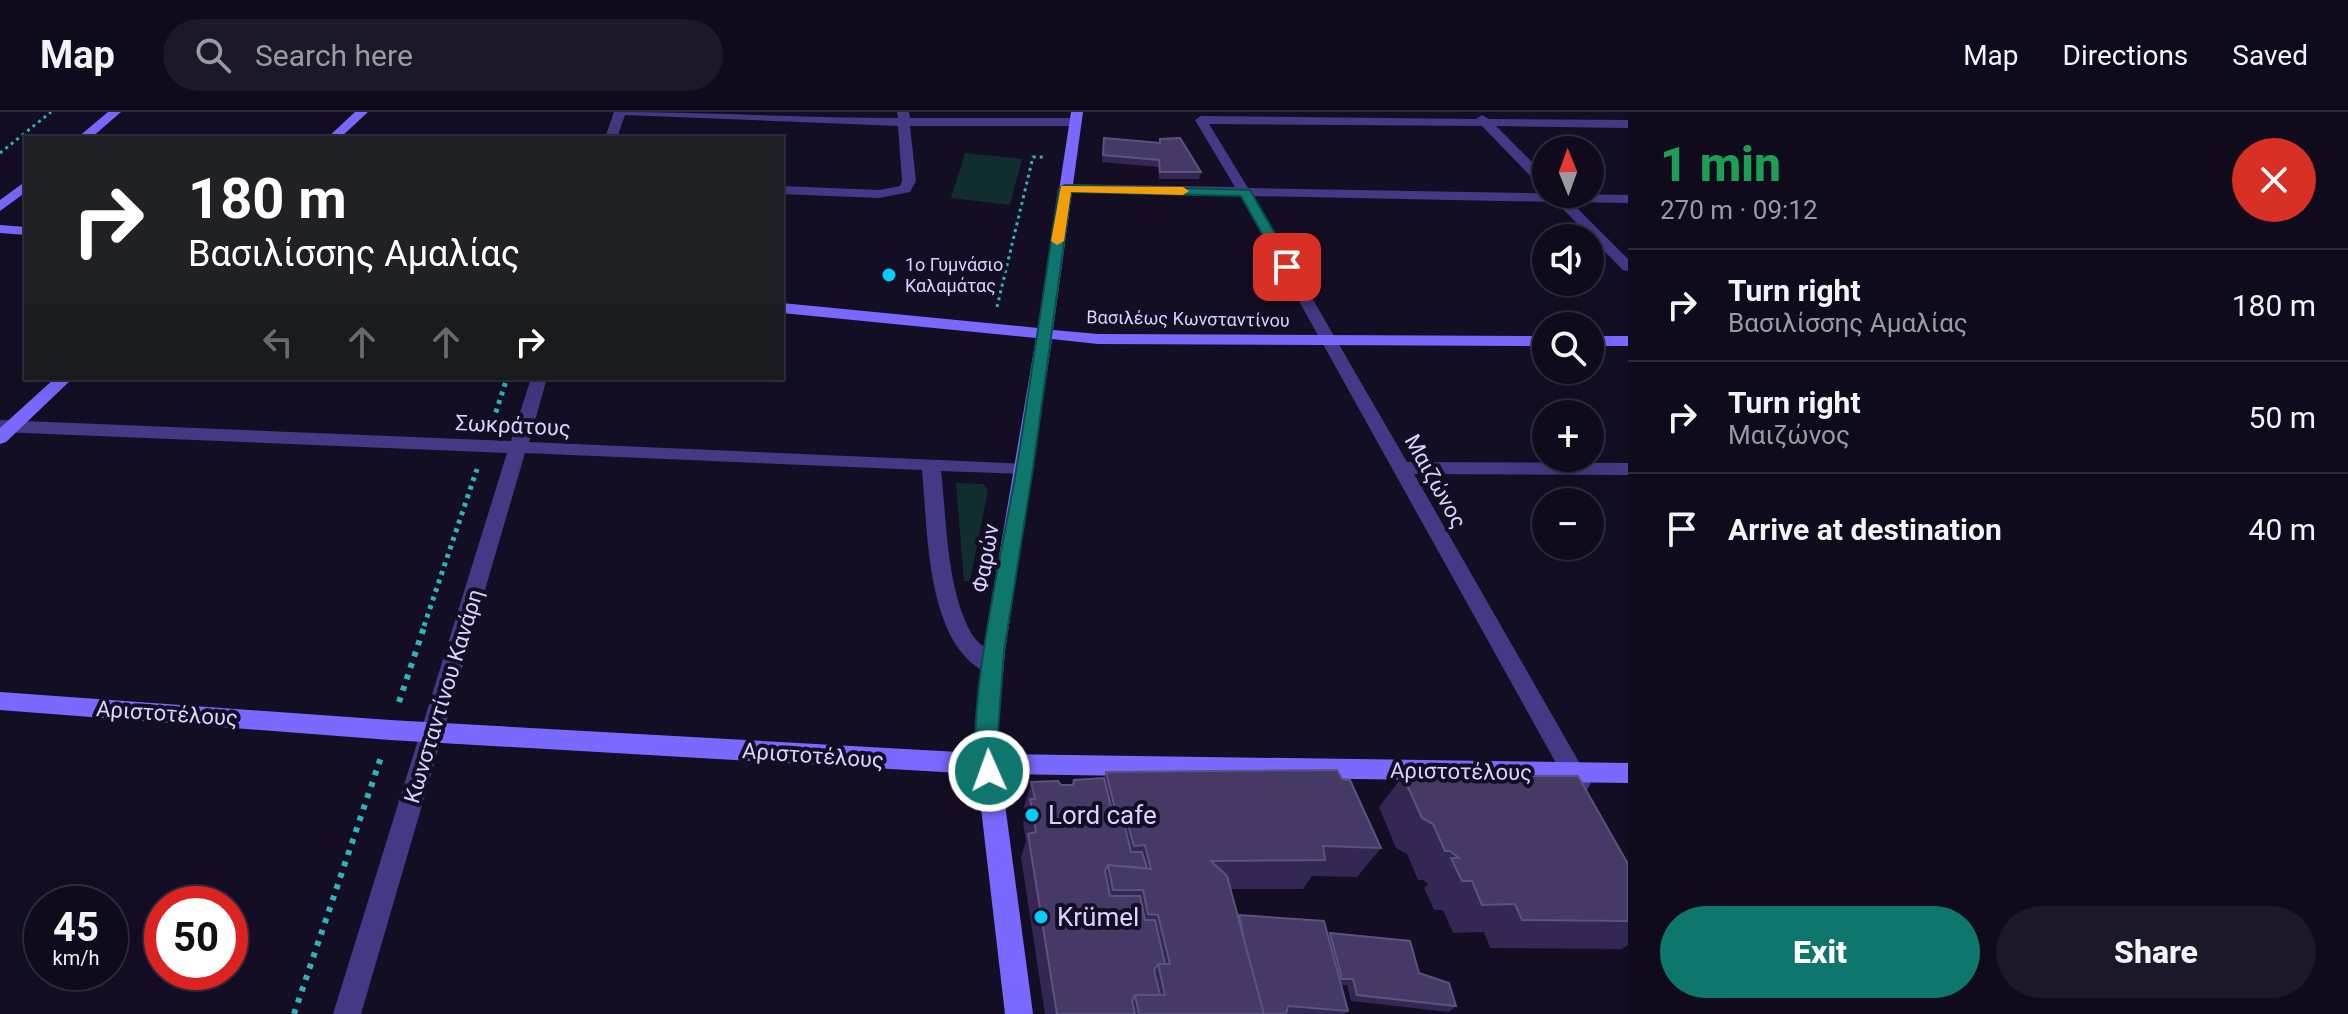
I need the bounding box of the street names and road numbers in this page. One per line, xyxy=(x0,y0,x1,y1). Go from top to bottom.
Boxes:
street label: Βασιλέως Κωνσταντίνου xyxy=(1086,306,1290,331)
street label: Σωκράτους xyxy=(455,410,571,441)
street label: Μαιζώνος xyxy=(1400,430,1472,532)
street label: Φαρών xyxy=(967,521,1004,594)
street label: Κωνσταντίνου Κανάρη xyxy=(399,586,488,806)
street label: Αριστοτέλους xyxy=(95,696,239,731)
street label: Αριστοτέλους xyxy=(741,738,885,773)
street label: Αριστοτέλους xyxy=(1390,758,1532,785)

